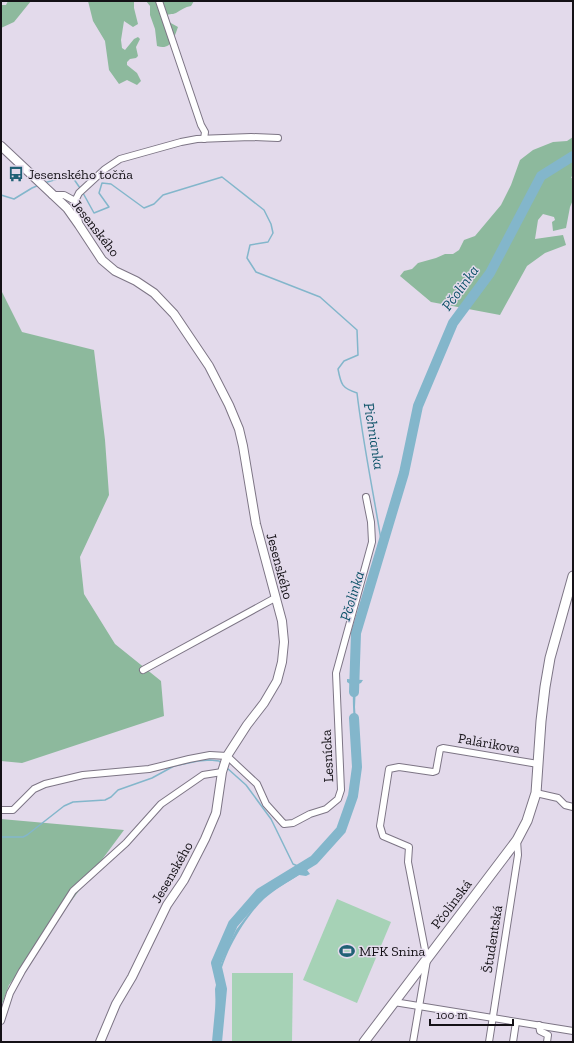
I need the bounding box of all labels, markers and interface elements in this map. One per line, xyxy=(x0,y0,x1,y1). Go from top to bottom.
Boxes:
bus stop icon: Jesenského točňa xyxy=(7,165,25,183)
place label: Jesenského točňa xyxy=(28,166,133,183)
street label: Jesenského xyxy=(68,196,123,260)
water label: Pčolinka xyxy=(438,262,482,314)
water label: Pichnianka xyxy=(360,401,388,471)
street label: Jesenského xyxy=(262,531,297,601)
water label: Pčolinka xyxy=(336,569,368,623)
street label: Lesnícka xyxy=(318,729,337,783)
street label: Palárikova xyxy=(456,730,522,757)
street label: Jesenského xyxy=(148,839,197,906)
street label: Pčolinská xyxy=(427,876,476,932)
street label: Študentská xyxy=(479,904,506,974)
sports icon: MFK Snina xyxy=(338,942,356,960)
place label: MFK Snina xyxy=(359,943,426,960)
scale bar xyxy=(430,1001,513,1027)
text: 100 m xyxy=(436,1008,468,1022)

